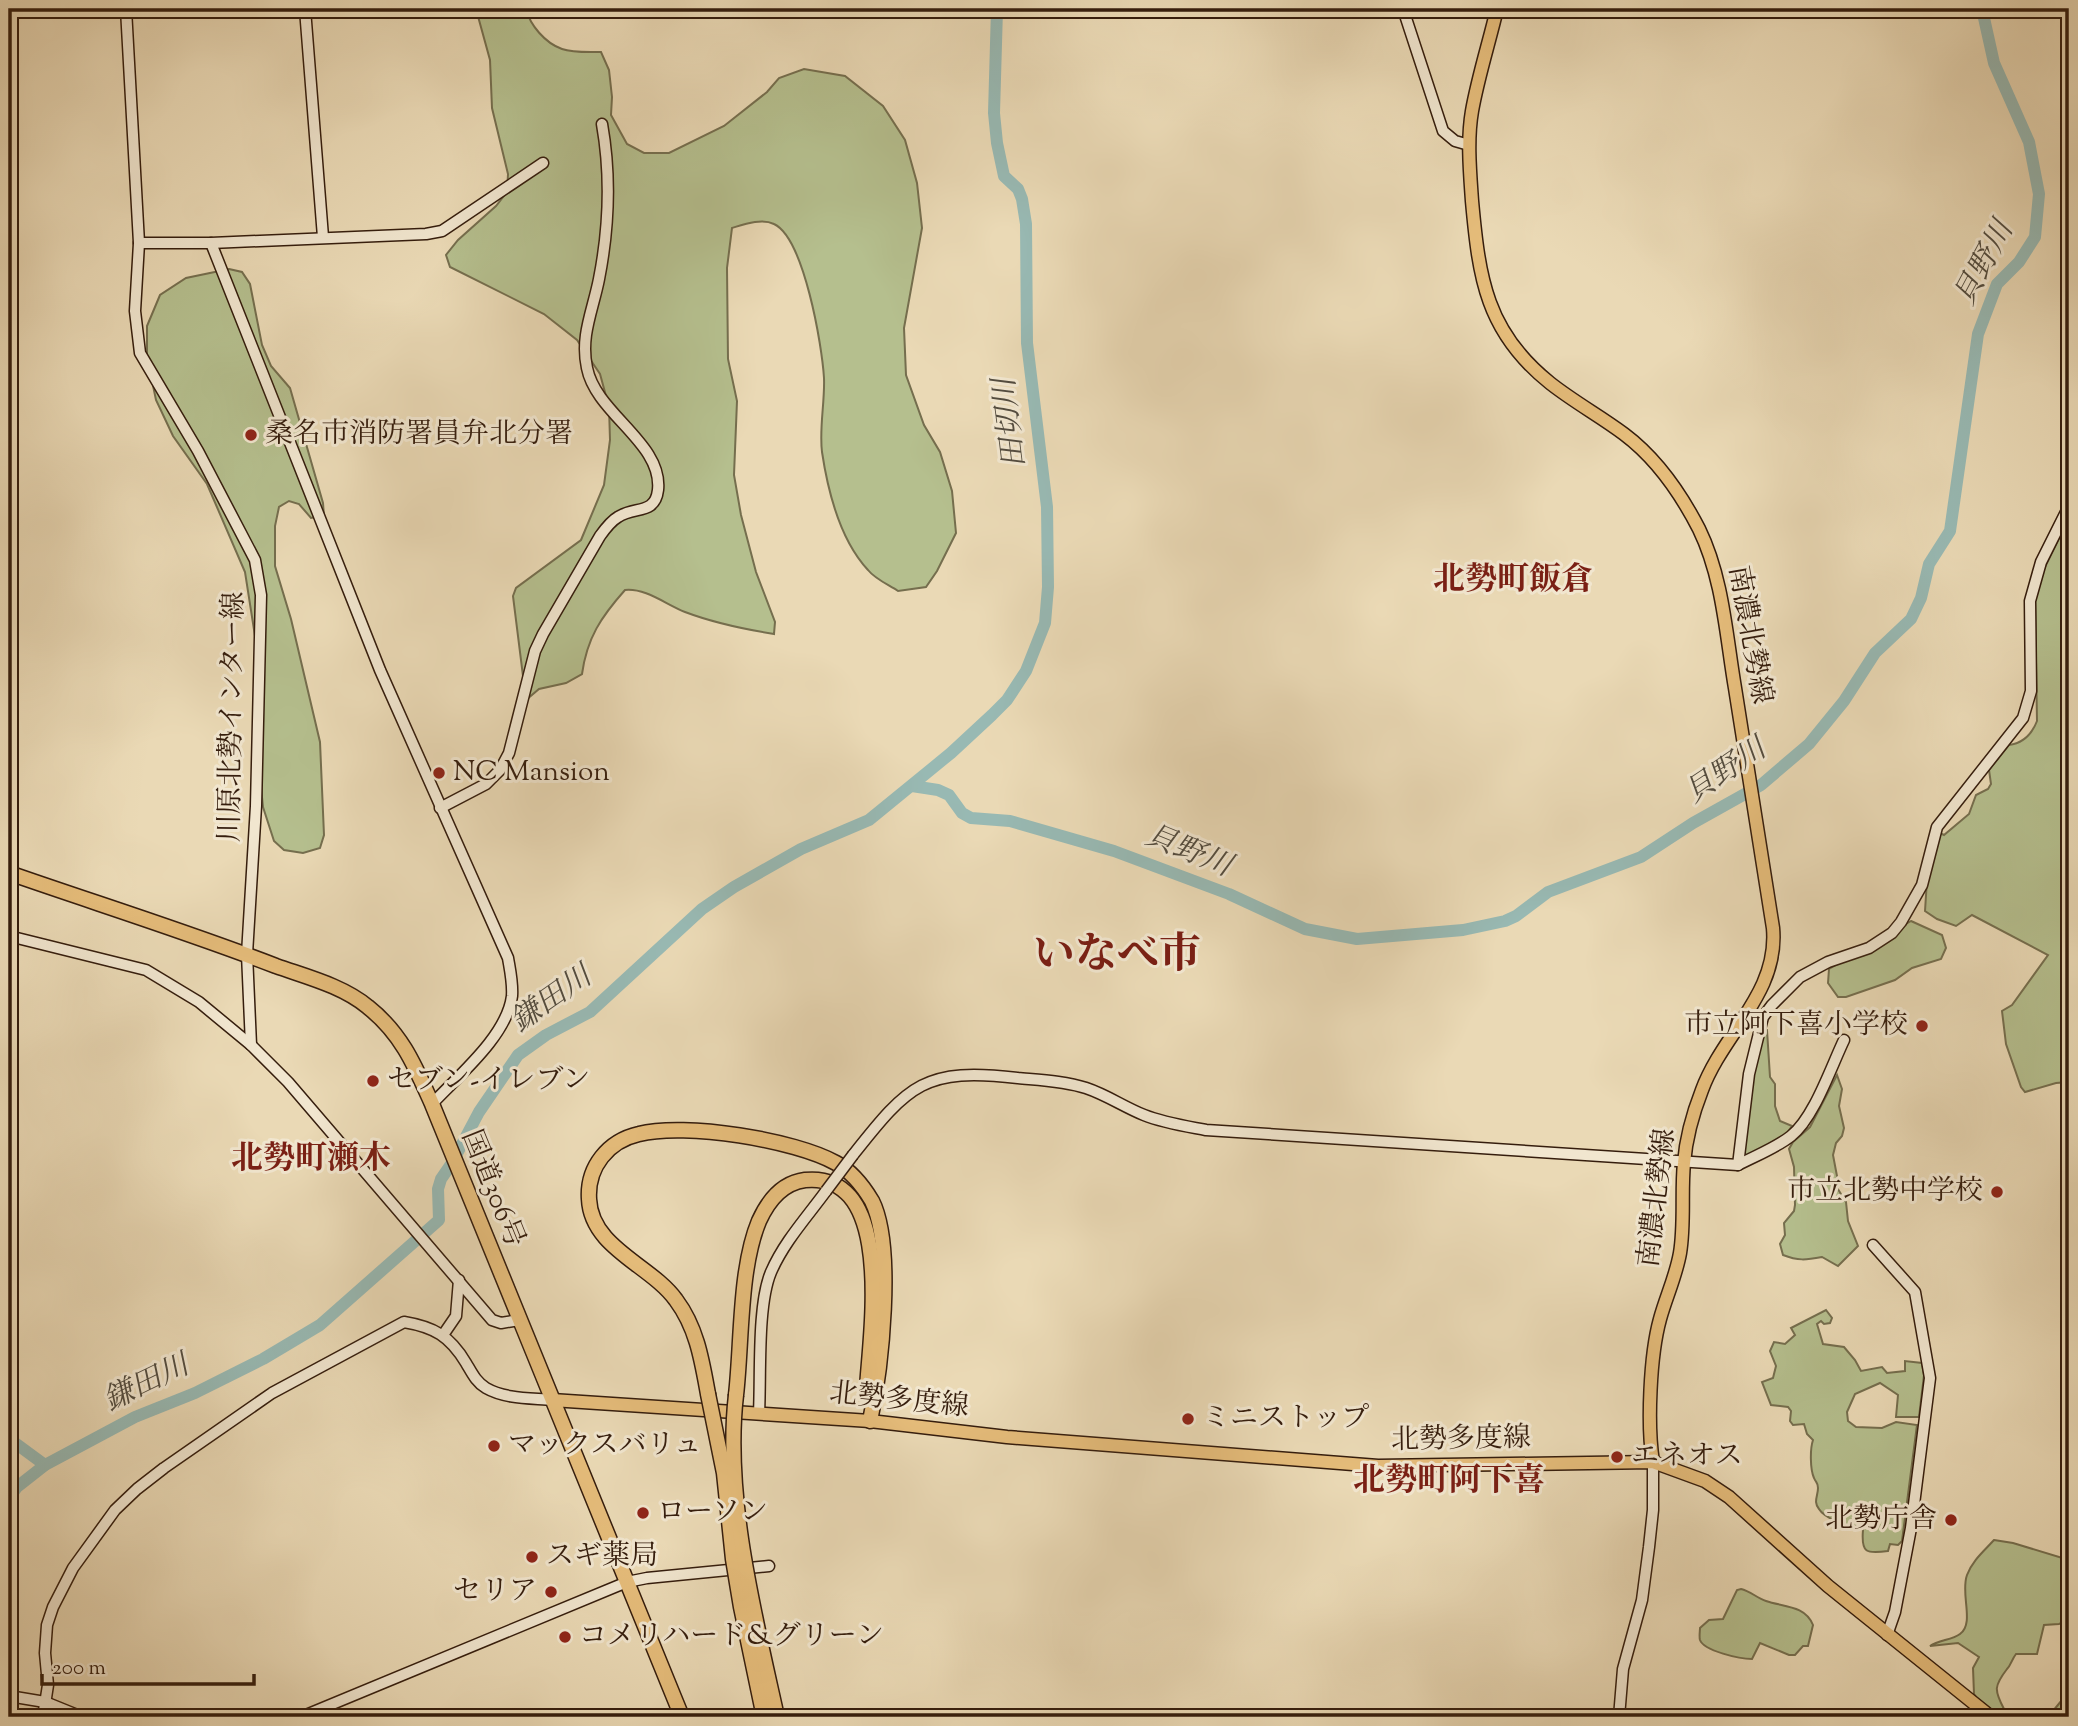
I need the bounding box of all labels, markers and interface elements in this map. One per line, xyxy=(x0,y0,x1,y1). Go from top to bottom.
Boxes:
water label: 貝野川 xyxy=(1945,212,2027,314)
water label: 田切川 xyxy=(984,373,1038,470)
place label: 桑名市消防署員弁北分署 xyxy=(265,415,573,455)
marker: 桑名市消防署員弁北分署 xyxy=(243,427,259,443)
district label: 北勢町飯倉 xyxy=(1433,558,1593,604)
street label: 南濃北勢線 xyxy=(1717,563,1781,707)
street label: 川原北勢インター線 xyxy=(211,591,255,843)
water label: 貝野川 xyxy=(1677,727,1778,815)
place label: NC Mansion xyxy=(453,753,610,793)
marker: NC Mansion xyxy=(431,765,447,781)
water label: 貝野川 xyxy=(1138,815,1241,890)
district label: いなべ市 xyxy=(1033,927,1201,987)
water label: 鎌田川 xyxy=(503,955,604,1043)
place label: 市立阿下喜小学校 xyxy=(1684,1006,1908,1046)
marker: 市立阿下喜小学校 xyxy=(1914,1018,1930,1034)
place label: セブン-イレブン xyxy=(387,1061,590,1101)
marker: セブン-イレブン xyxy=(365,1073,381,1089)
street label: 国道306号 xyxy=(450,1124,534,1254)
street label: 南濃北勢線 xyxy=(1630,1126,1686,1270)
district label: 北勢町瀬木 xyxy=(231,1137,391,1183)
place label: 市立北勢中学校 xyxy=(1787,1172,1983,1212)
marker: 市立北勢中学校 xyxy=(1989,1184,2005,1200)
water label: 鎌田川 xyxy=(97,1344,200,1423)
street label: 北勢多度線 xyxy=(827,1374,971,1428)
place label: ミニストップ xyxy=(1202,1399,1369,1439)
marker: ミニストップ xyxy=(1180,1411,1196,1427)
street label: 北勢多度線 xyxy=(1391,1419,1531,1461)
place label: マックスバリュ xyxy=(508,1426,702,1466)
place label: エネオス xyxy=(1631,1437,1743,1477)
marker: マックスバリュ xyxy=(486,1438,502,1454)
marker: エネオス xyxy=(1609,1449,1625,1465)
district label: 北勢町阿下喜 xyxy=(1353,1459,1545,1505)
place label: ローソン xyxy=(657,1493,768,1533)
place label: 北勢庁舎 xyxy=(1825,1500,1937,1540)
marker: ローソン xyxy=(635,1505,651,1521)
marker: 北勢庁舎 xyxy=(1943,1512,1959,1528)
place label: スギ薬局 xyxy=(546,1537,658,1577)
marker: スギ薬局 xyxy=(524,1549,540,1565)
place label: セリア xyxy=(453,1572,537,1612)
marker: セリア xyxy=(543,1584,559,1600)
place label: コメリハード&グリーン xyxy=(579,1617,884,1657)
marker: コメリハード&グリーン xyxy=(557,1629,573,1645)
scale bar xyxy=(42,1642,254,1686)
text: 200 m xyxy=(52,1654,106,1684)

